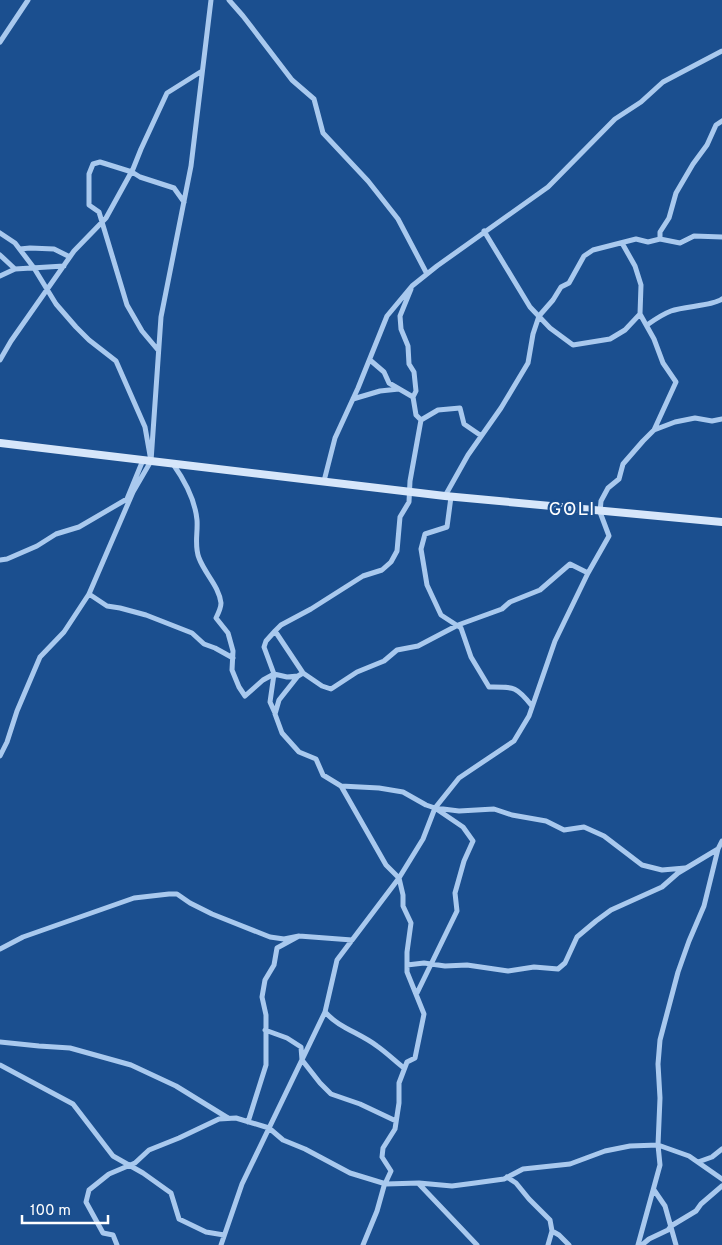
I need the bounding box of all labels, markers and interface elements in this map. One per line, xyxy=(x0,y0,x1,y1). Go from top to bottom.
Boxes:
district label: GOLI xyxy=(549,498,595,522)
scale bar xyxy=(22,1192,109,1224)
text: 100 m xyxy=(30,1202,71,1221)

